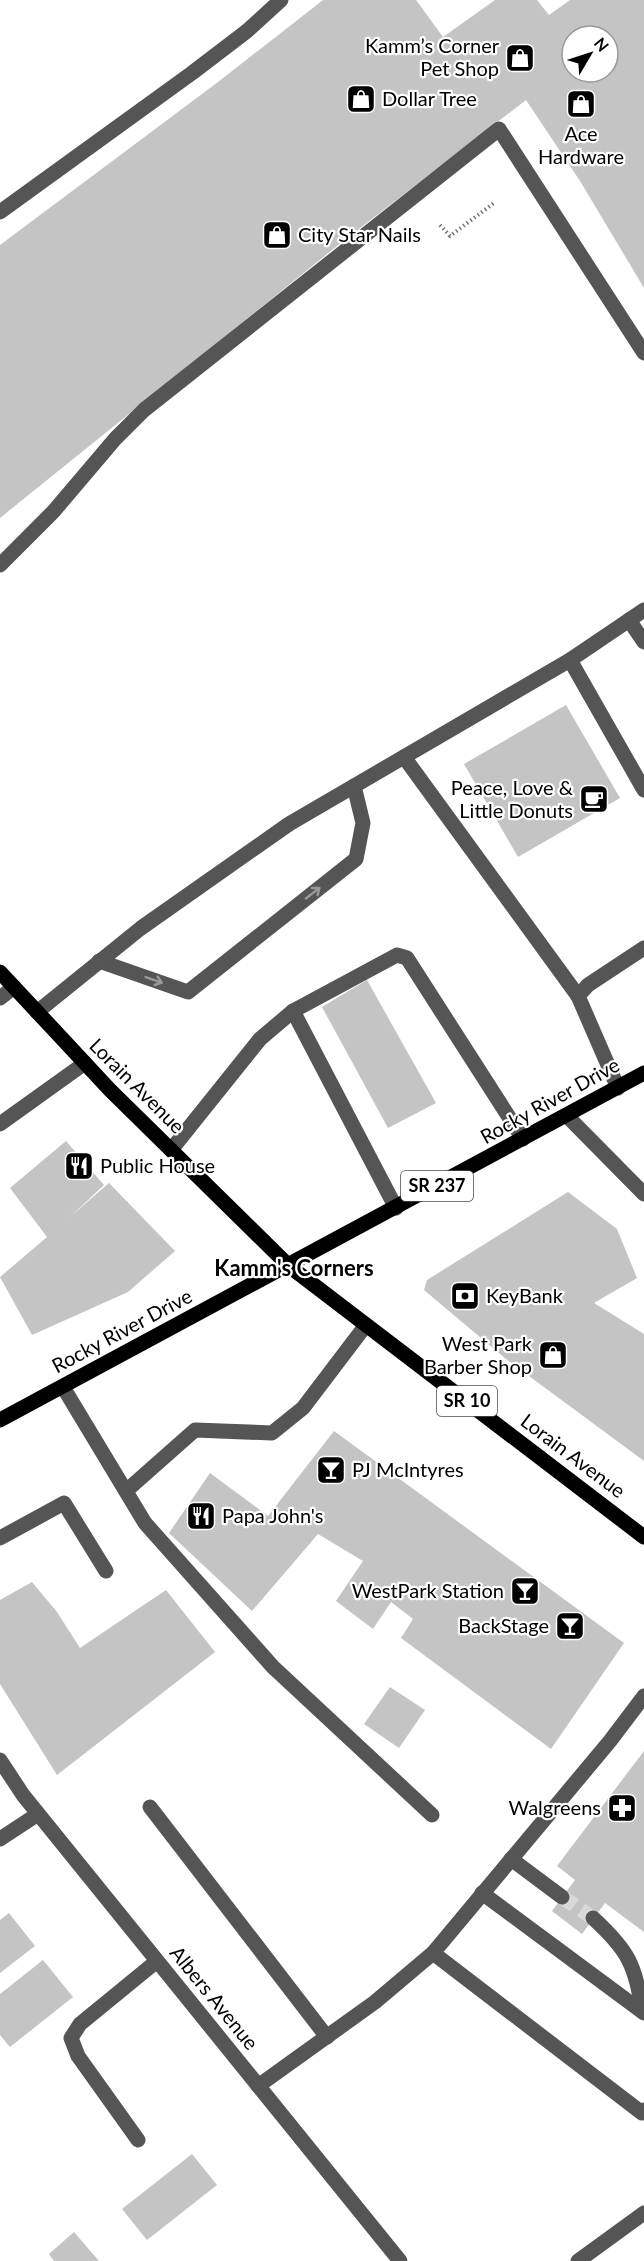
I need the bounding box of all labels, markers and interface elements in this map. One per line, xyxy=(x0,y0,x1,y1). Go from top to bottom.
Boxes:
north arrow xyxy=(560,24,620,84)
place label: Kamm’s Corner Pet Shop xyxy=(365,33,500,80)
text: N xyxy=(591,33,613,55)
shop icon: Kamm’s Corner Pet Shop xyxy=(504,42,536,74)
shop icon: Dollar Tree xyxy=(345,83,377,115)
place label: Dollar Tree xyxy=(382,86,477,110)
shop icon: Ace Hardware xyxy=(565,88,597,120)
place label: Ace Hardware xyxy=(538,121,624,168)
shop icon: City Star Nails xyxy=(261,219,293,251)
place label: City Star Nails xyxy=(298,222,421,246)
place label: Peace, Love & Little Donuts xyxy=(451,775,574,822)
cafe icon: Peace, Love & Little Donuts xyxy=(578,783,610,815)
one-way arrow xyxy=(305,887,321,899)
one-way arrow xyxy=(145,976,163,987)
street label: Lorain Avenue xyxy=(85,1033,190,1138)
street label: Rocky River Drive xyxy=(476,1052,623,1148)
restaurant icon: Public House xyxy=(63,1150,95,1182)
place label: Public House xyxy=(100,1153,215,1177)
road number: SR 237 xyxy=(401,1171,473,1201)
district label: Kamm's Corners xyxy=(214,1254,374,1281)
bank icon: KeyBank xyxy=(449,1280,481,1312)
street label: Rocky River Drive xyxy=(47,1283,196,1377)
place label: KeyBank xyxy=(486,1283,564,1307)
place label: West Park Barber Shop xyxy=(424,1331,533,1378)
shop icon: West Park Barber Shop xyxy=(537,1339,569,1371)
road number: SR 10 xyxy=(437,1386,497,1416)
street label: Lorain Avenue xyxy=(517,1408,631,1502)
bar icon: PJ McIntyres xyxy=(315,1454,347,1486)
place label: PJ McIntyres xyxy=(352,1457,464,1481)
restaurant icon: Papa John's xyxy=(185,1500,217,1532)
place label: Papa John's xyxy=(222,1503,323,1527)
bar icon: WestPark Station xyxy=(509,1575,541,1607)
place label: WestPark Station xyxy=(352,1578,504,1602)
bar icon: BackStage xyxy=(554,1610,586,1642)
place label: BackStage xyxy=(458,1613,549,1637)
pharmacy icon: Walgreens xyxy=(606,1792,638,1824)
place label: Walgreens xyxy=(509,1795,601,1819)
street label: Albers Avenue xyxy=(166,1941,264,2054)

